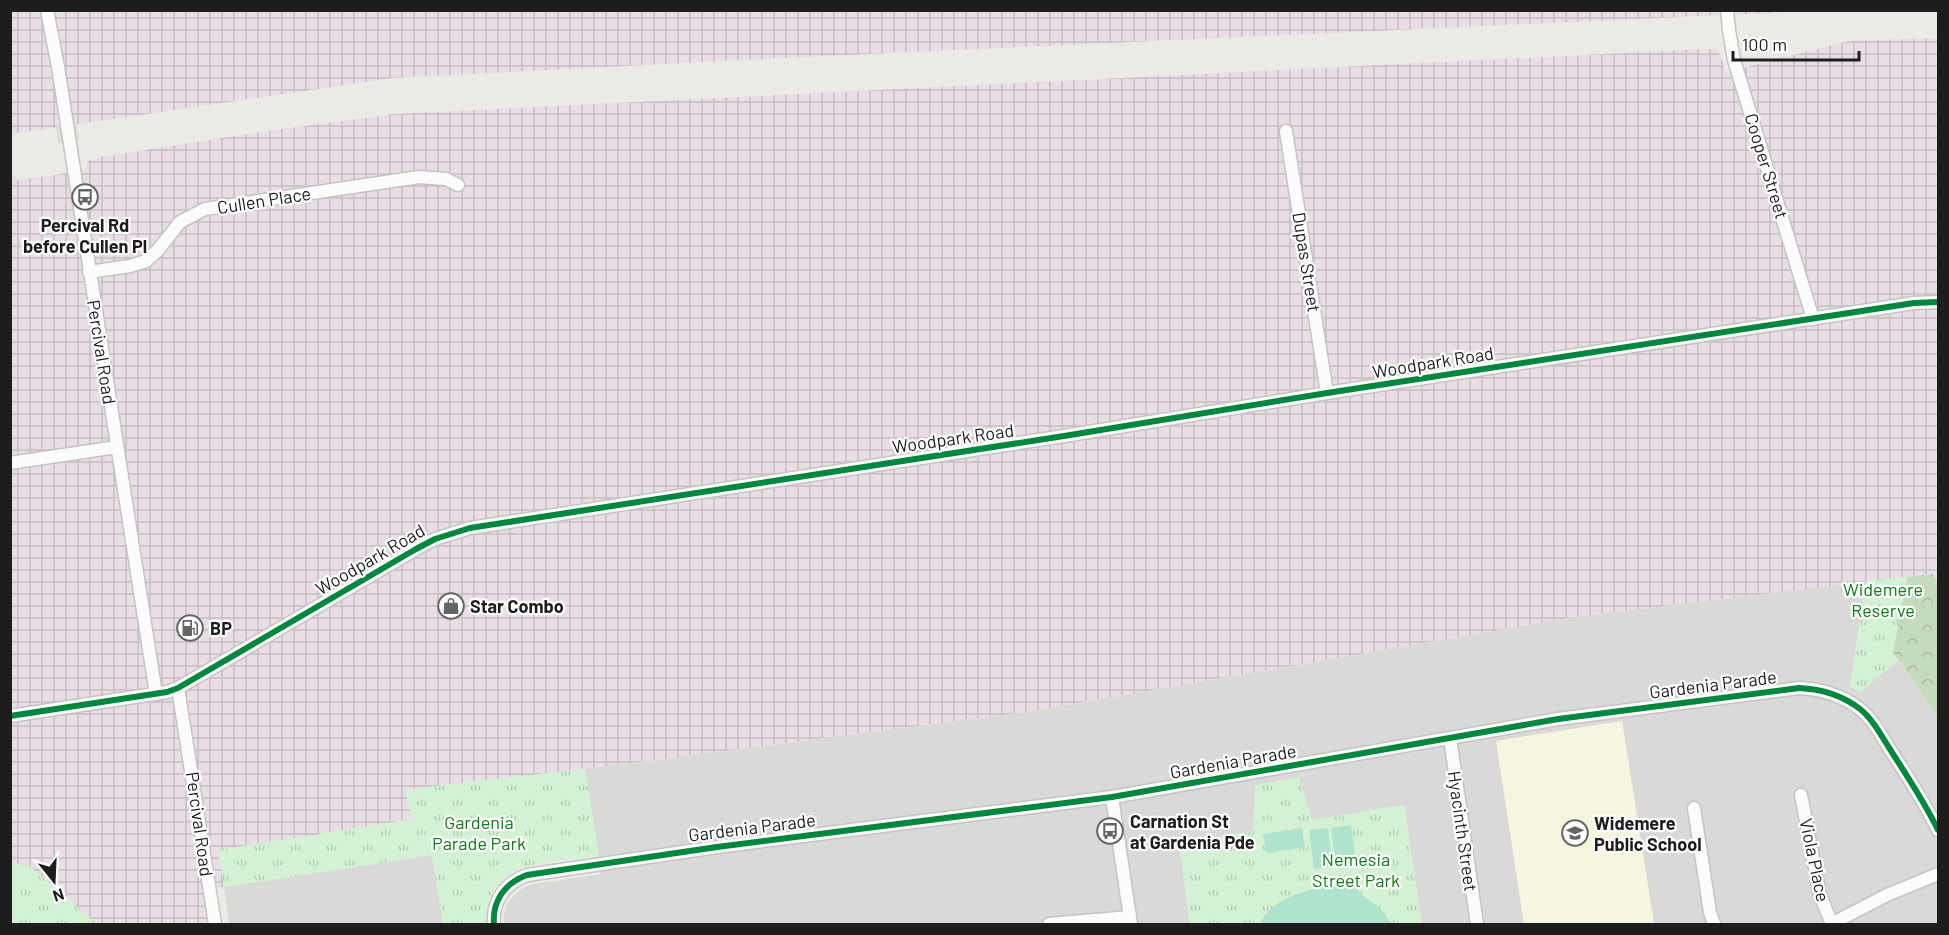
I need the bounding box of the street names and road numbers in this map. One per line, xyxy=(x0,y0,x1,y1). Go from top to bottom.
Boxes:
street label: Cooper Street xyxy=(1741,111,1793,221)
street label: Cullen Place xyxy=(216,182,312,218)
street label: Dupas Street xyxy=(1288,210,1326,314)
street label: Percival Road xyxy=(83,298,121,406)
street label: Woodpark Road xyxy=(1371,342,1495,382)
street label: Woodpark Road xyxy=(891,419,1015,457)
street label: Woodpark Road xyxy=(311,519,429,599)
street label: Gardenia Parade xyxy=(1648,665,1778,703)
street label: Gardenia Parade xyxy=(1168,739,1298,783)
street label: Hyacinth Street xyxy=(1444,769,1482,893)
street label: Percival Road xyxy=(182,770,218,878)
street label: Gardenia Parade xyxy=(687,808,817,846)
street label: Viola Place xyxy=(1795,816,1835,904)

